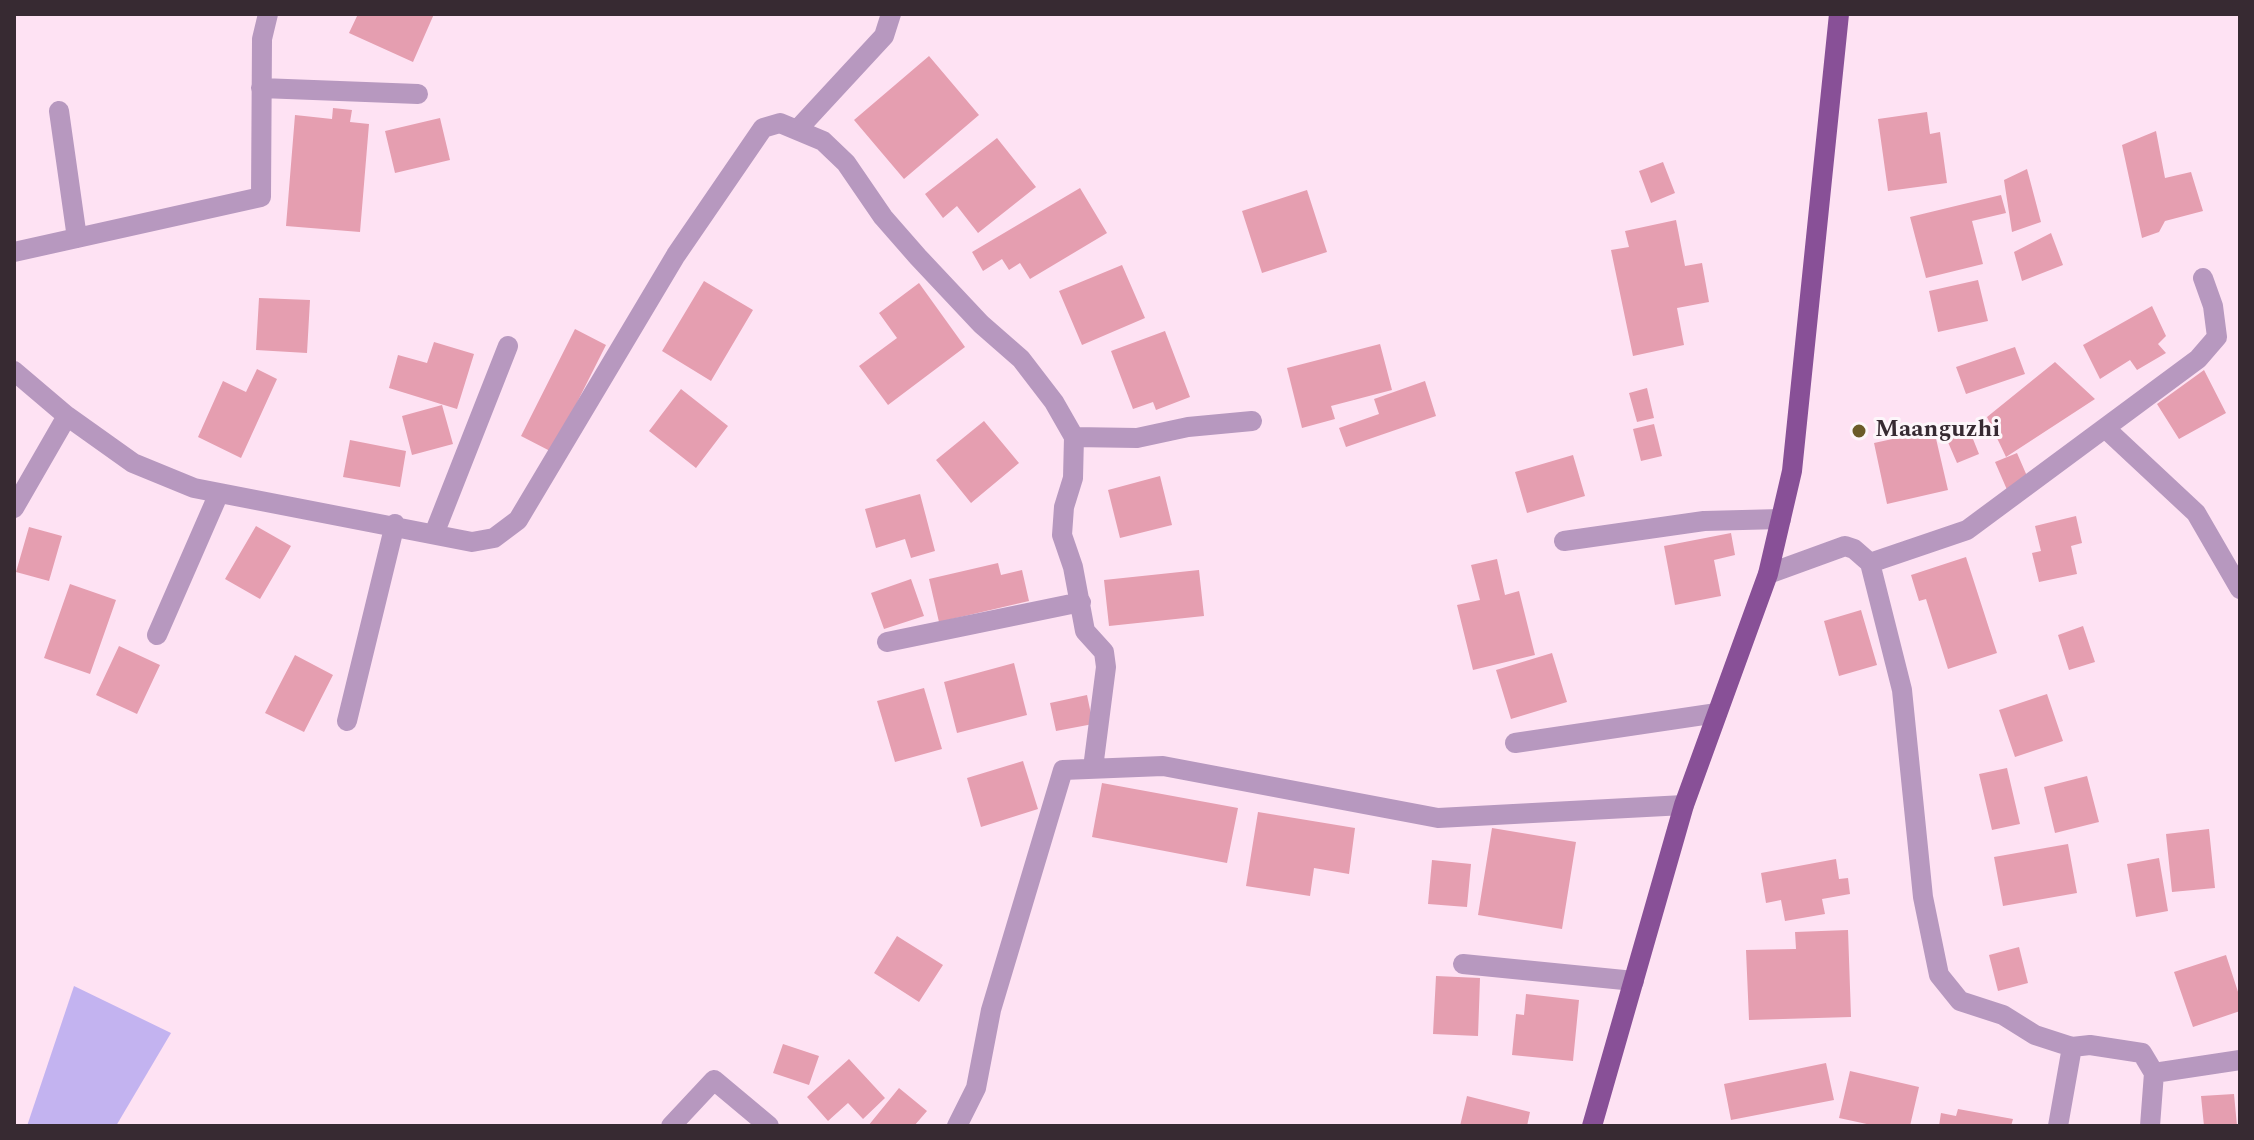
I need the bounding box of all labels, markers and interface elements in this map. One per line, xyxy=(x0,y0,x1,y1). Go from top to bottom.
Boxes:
place label: Maanguzhi xyxy=(1875,417,2000,445)
marker: Maanguzhi xyxy=(1850,422,1868,440)

